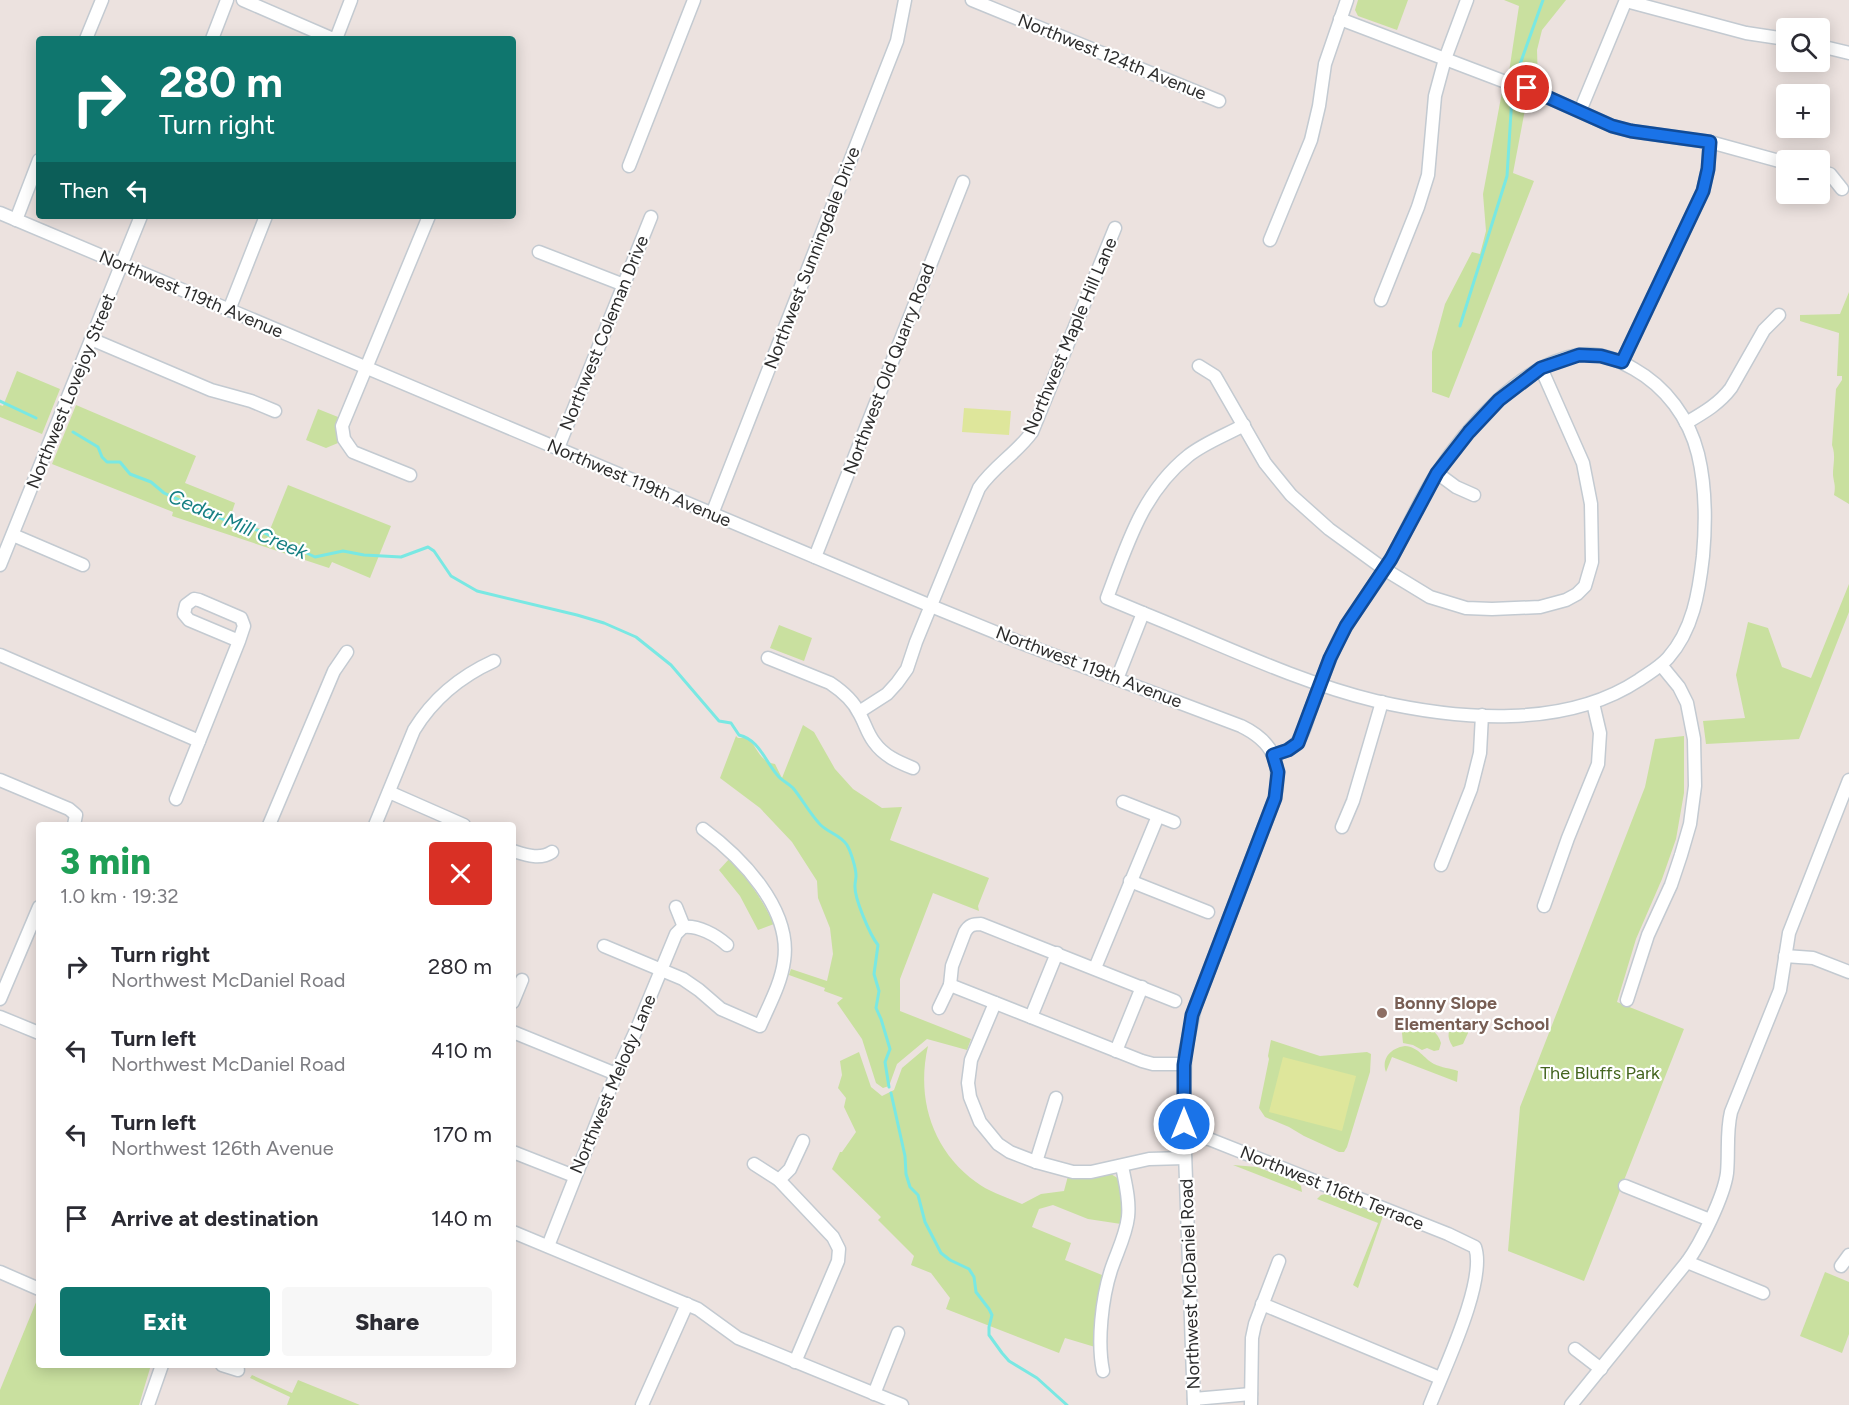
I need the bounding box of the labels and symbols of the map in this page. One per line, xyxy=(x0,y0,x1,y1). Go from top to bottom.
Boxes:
street label: Northwest 124th Avenue xyxy=(1015,9,1210,105)
pin xyxy=(1501,62,1552,113)
street label: Northwest Sunningdale Drive xyxy=(759,144,865,372)
street label: Northwest Coleman Drive xyxy=(555,232,653,434)
street label: Northwest Maple Hill Lane xyxy=(1018,234,1122,438)
street label: Northwest 119th Avenue xyxy=(96,245,286,343)
street label: Northwest Old Quarry Road xyxy=(839,260,939,478)
street label: Northwest Lovejoy Street xyxy=(22,290,120,492)
street label: Northwest 119th Avenue xyxy=(544,434,734,532)
water label: Cedar Mill Creek xyxy=(165,484,312,565)
street label: Northwest 119th Avenue xyxy=(993,621,1185,713)
street label: Northwest Melody Lane xyxy=(565,991,661,1177)
place label: Bonny Slope Elementary School xyxy=(1394,992,1549,1035)
marker: Bonny Slope Elementary School xyxy=(1375,1006,1389,1020)
park label: The Bluffs Park xyxy=(1540,1062,1660,1084)
position arrow xyxy=(1152,1092,1216,1156)
street label: Northwest 116th Terrace xyxy=(1237,1141,1427,1235)
street label: Northwest McDaniel Road xyxy=(1175,1178,1205,1390)

